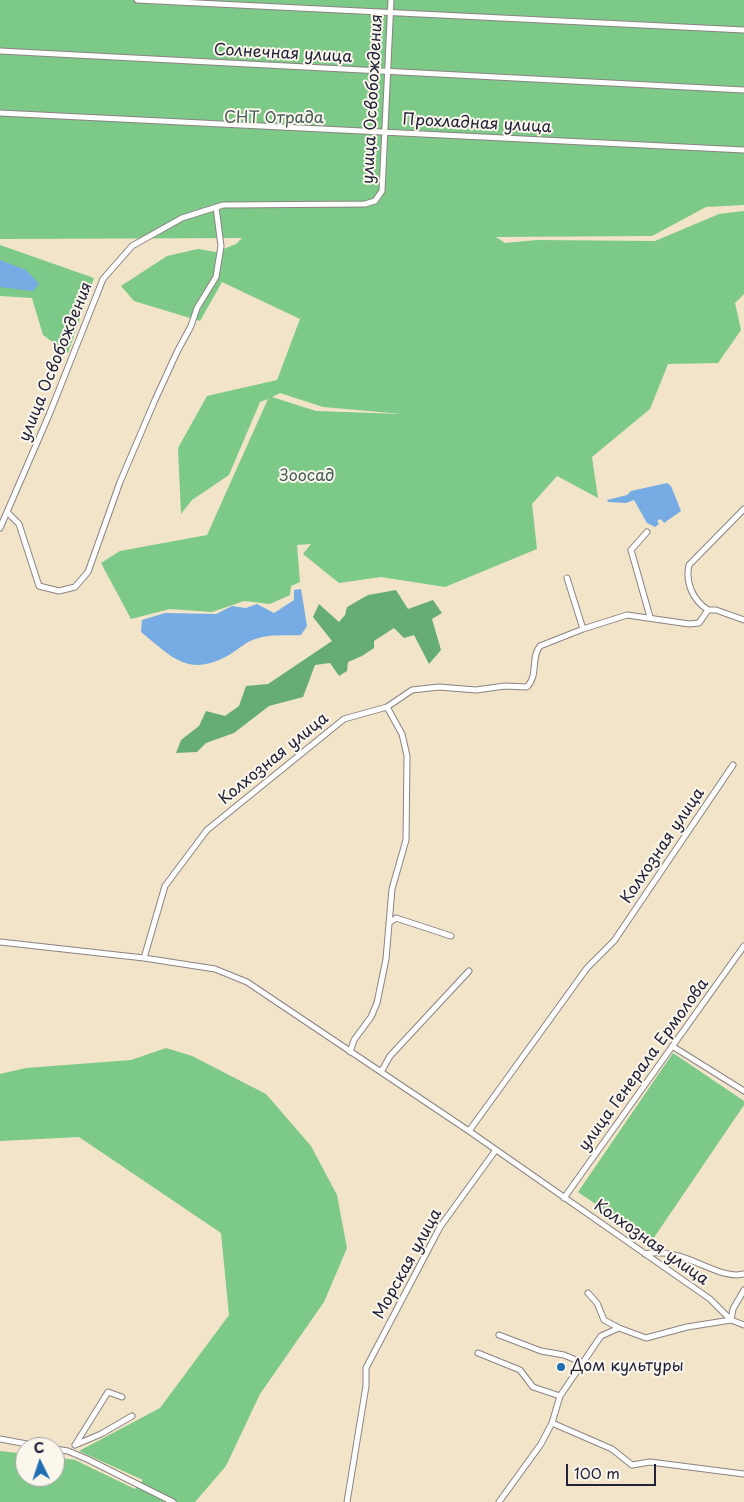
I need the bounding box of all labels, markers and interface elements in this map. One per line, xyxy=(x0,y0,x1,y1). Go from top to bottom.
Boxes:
street label: улица Освобождения xyxy=(359,14,387,184)
street label: Солнечная улица xyxy=(213,41,353,67)
park label: СНТ Отрада xyxy=(224,109,324,129)
street label: Прохладная улица xyxy=(402,111,552,137)
street label: улица Освобождения xyxy=(15,280,97,444)
park label: Зоосад xyxy=(280,467,334,487)
street label: Колхозная улица xyxy=(215,709,333,809)
street label: Колхозная улица xyxy=(617,784,709,908)
street label: улица Генерала Ермолова xyxy=(575,975,713,1155)
street label: Колхозная улица xyxy=(590,1196,712,1290)
street label: Морская улица xyxy=(370,1206,446,1322)
place label: Дом культуры xyxy=(571,1357,684,1377)
marker: Дом культуры xyxy=(555,1361,567,1373)
north arrow xyxy=(15,1437,65,1487)
text: С xyxy=(33,1437,45,1458)
scale bar xyxy=(569,1454,659,1486)
text: 100 m xyxy=(574,1461,620,1484)

